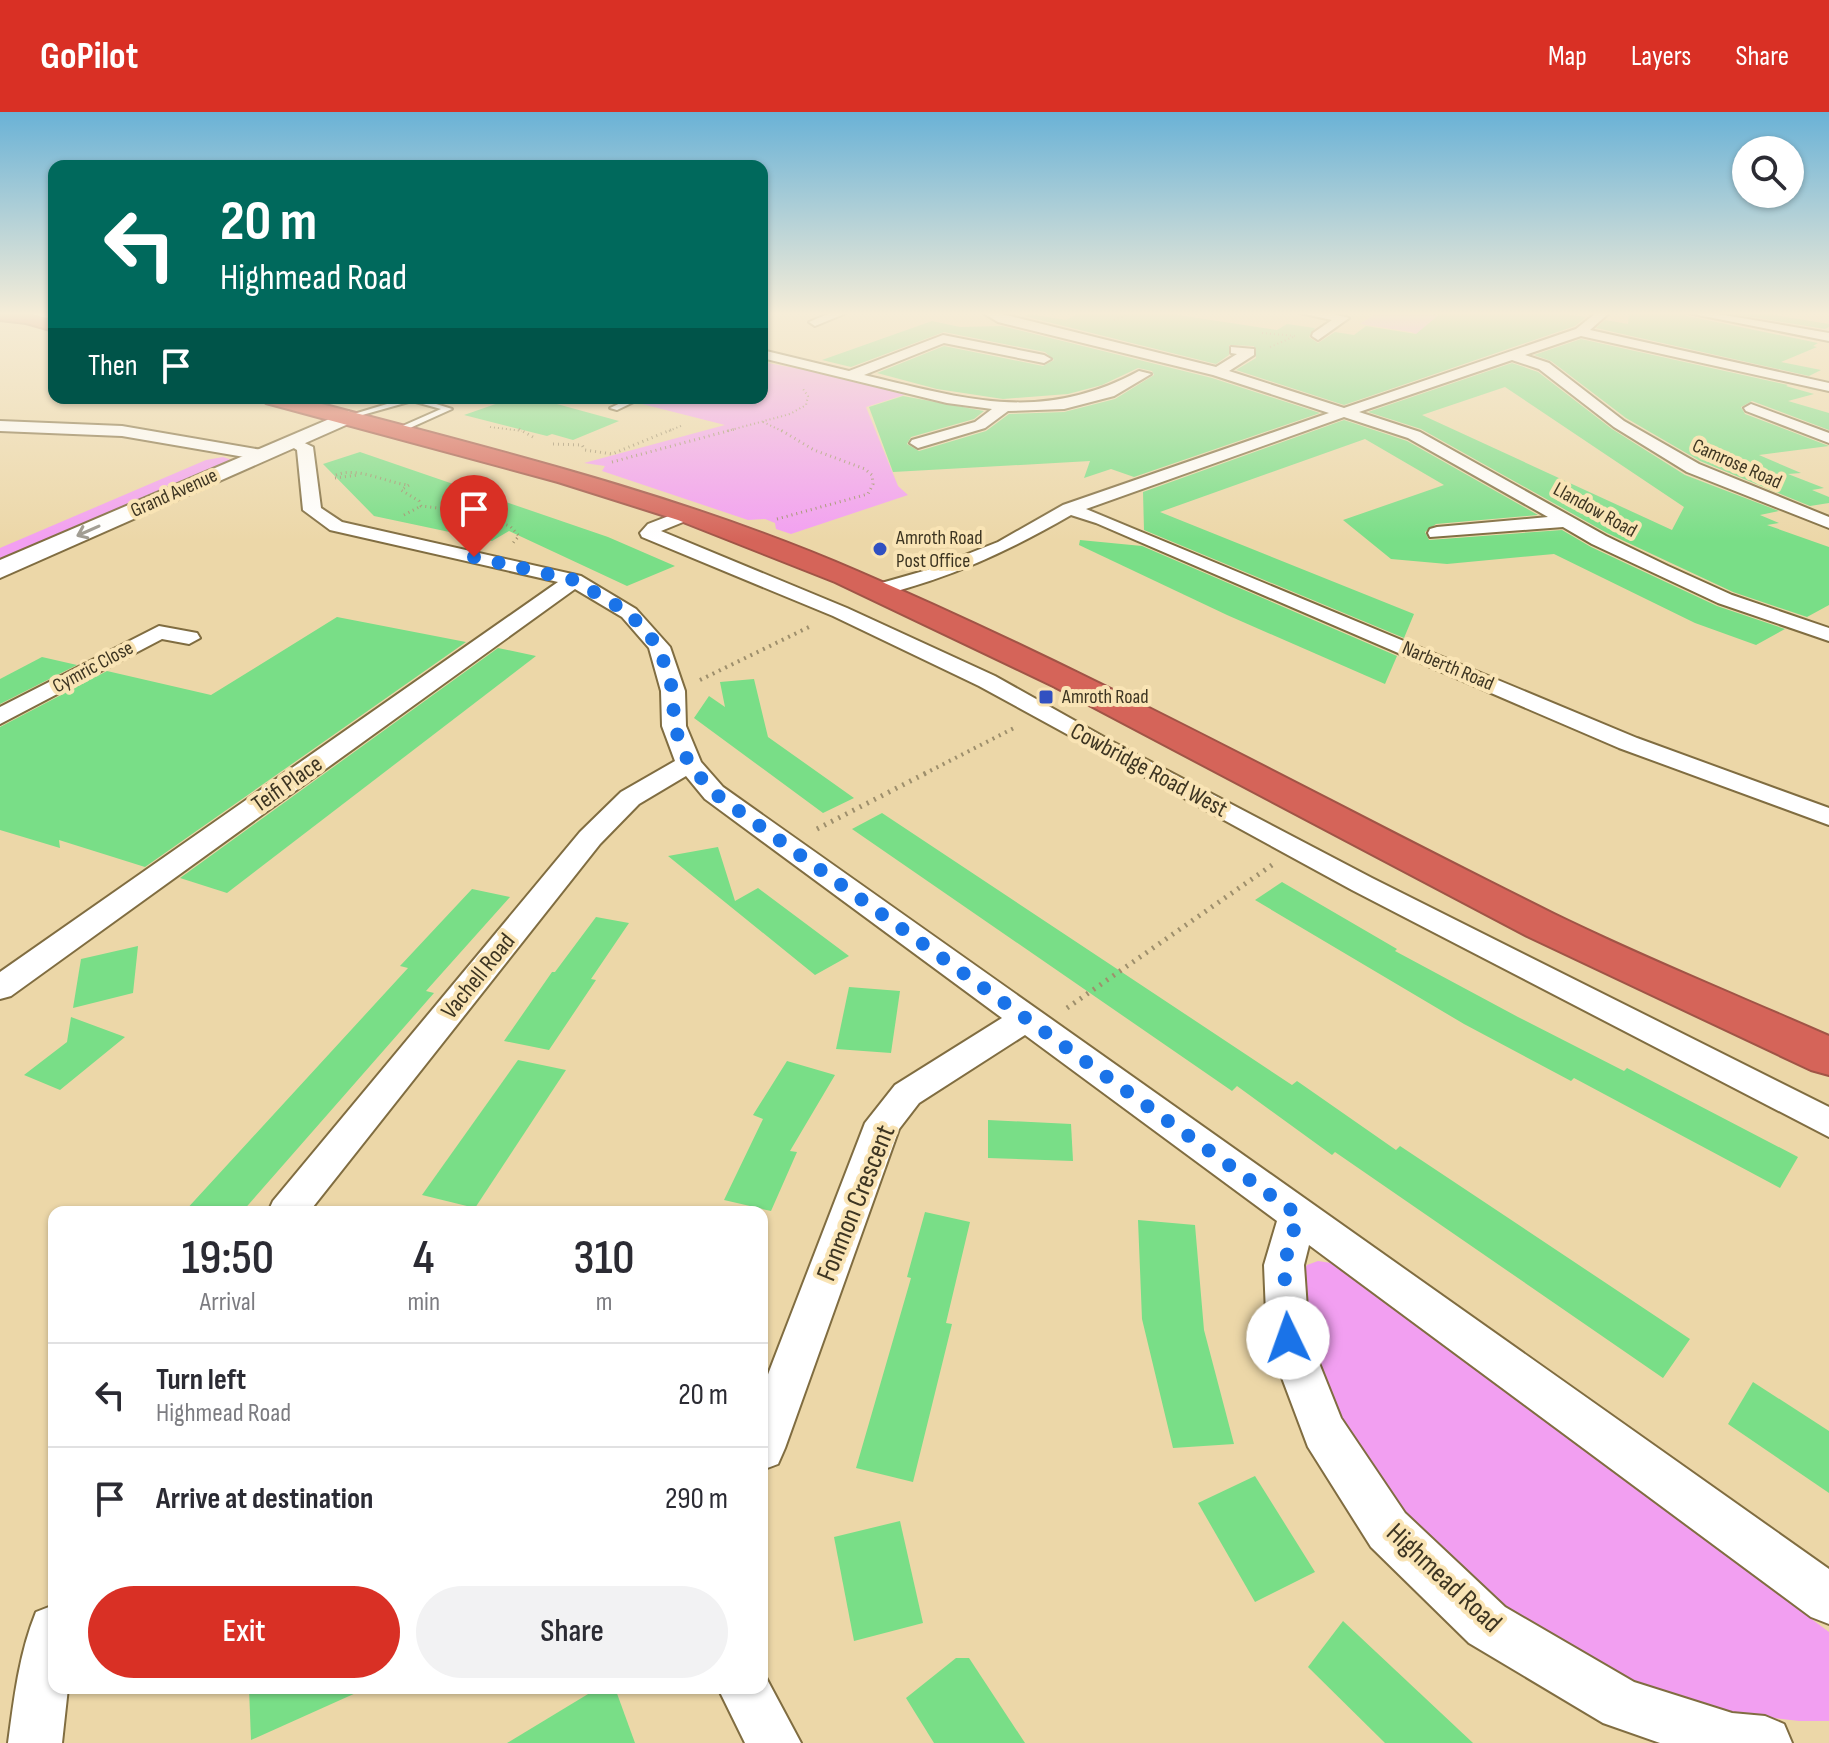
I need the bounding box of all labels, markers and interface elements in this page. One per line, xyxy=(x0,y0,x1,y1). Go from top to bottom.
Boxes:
text: GoPilot xyxy=(40,34,138,79)
text: Map xyxy=(1548,40,1587,73)
text: Layers xyxy=(1631,40,1691,73)
text: Share xyxy=(1735,40,1789,73)
map controls xyxy=(1732,136,1804,208)
button: search xyxy=(1732,136,1804,208)
text: 20 m xyxy=(220,189,317,256)
icon: left xyxy=(88,192,192,296)
text: Highmead Road xyxy=(220,257,407,300)
icon: arrive xyxy=(154,344,198,388)
text: Then xyxy=(88,348,138,384)
street label: Camrose Road xyxy=(1689,434,1785,494)
street label: Grand Avenue xyxy=(127,463,221,523)
pin xyxy=(440,475,508,557)
street label: Llandow Road xyxy=(1549,477,1641,543)
icon: arrive xyxy=(452,487,496,531)
one-way arrow xyxy=(76,525,101,540)
place label: Amroth Road Post Office xyxy=(895,526,983,573)
marker: Amroth Road Post Office xyxy=(871,540,889,558)
street label: Cymric Close xyxy=(49,636,137,698)
street label: Narberth Road xyxy=(1399,636,1497,696)
place label: Amroth Road xyxy=(1061,685,1149,709)
marker: Amroth Road xyxy=(1037,688,1055,706)
street label: Cowbridge Road West xyxy=(1066,716,1232,824)
street label: Teifi Place xyxy=(246,749,328,819)
street label: Vachell Road xyxy=(435,927,521,1025)
street label: Fonmon Crescent xyxy=(810,1120,902,1286)
text: 19:50 xyxy=(181,1230,274,1287)
text: 4 xyxy=(413,1230,434,1287)
text: 310 xyxy=(573,1230,635,1287)
text: Arrival xyxy=(200,1287,256,1318)
text: min xyxy=(407,1287,440,1318)
text: m xyxy=(596,1287,612,1318)
position arrow xyxy=(1246,1296,1330,1380)
text: Turn left xyxy=(156,1362,246,1398)
icon: left xyxy=(88,1373,132,1417)
text: 20 m xyxy=(678,1377,728,1413)
text: Highmead Road xyxy=(156,1398,291,1429)
icon: arrive xyxy=(88,1477,132,1521)
text: Arrive at destination xyxy=(156,1481,373,1517)
text: 290 m xyxy=(665,1481,728,1517)
street label: Highmead Road xyxy=(1380,1516,1508,1640)
button: Exit xyxy=(88,1586,400,1678)
button: Share xyxy=(416,1586,728,1678)

